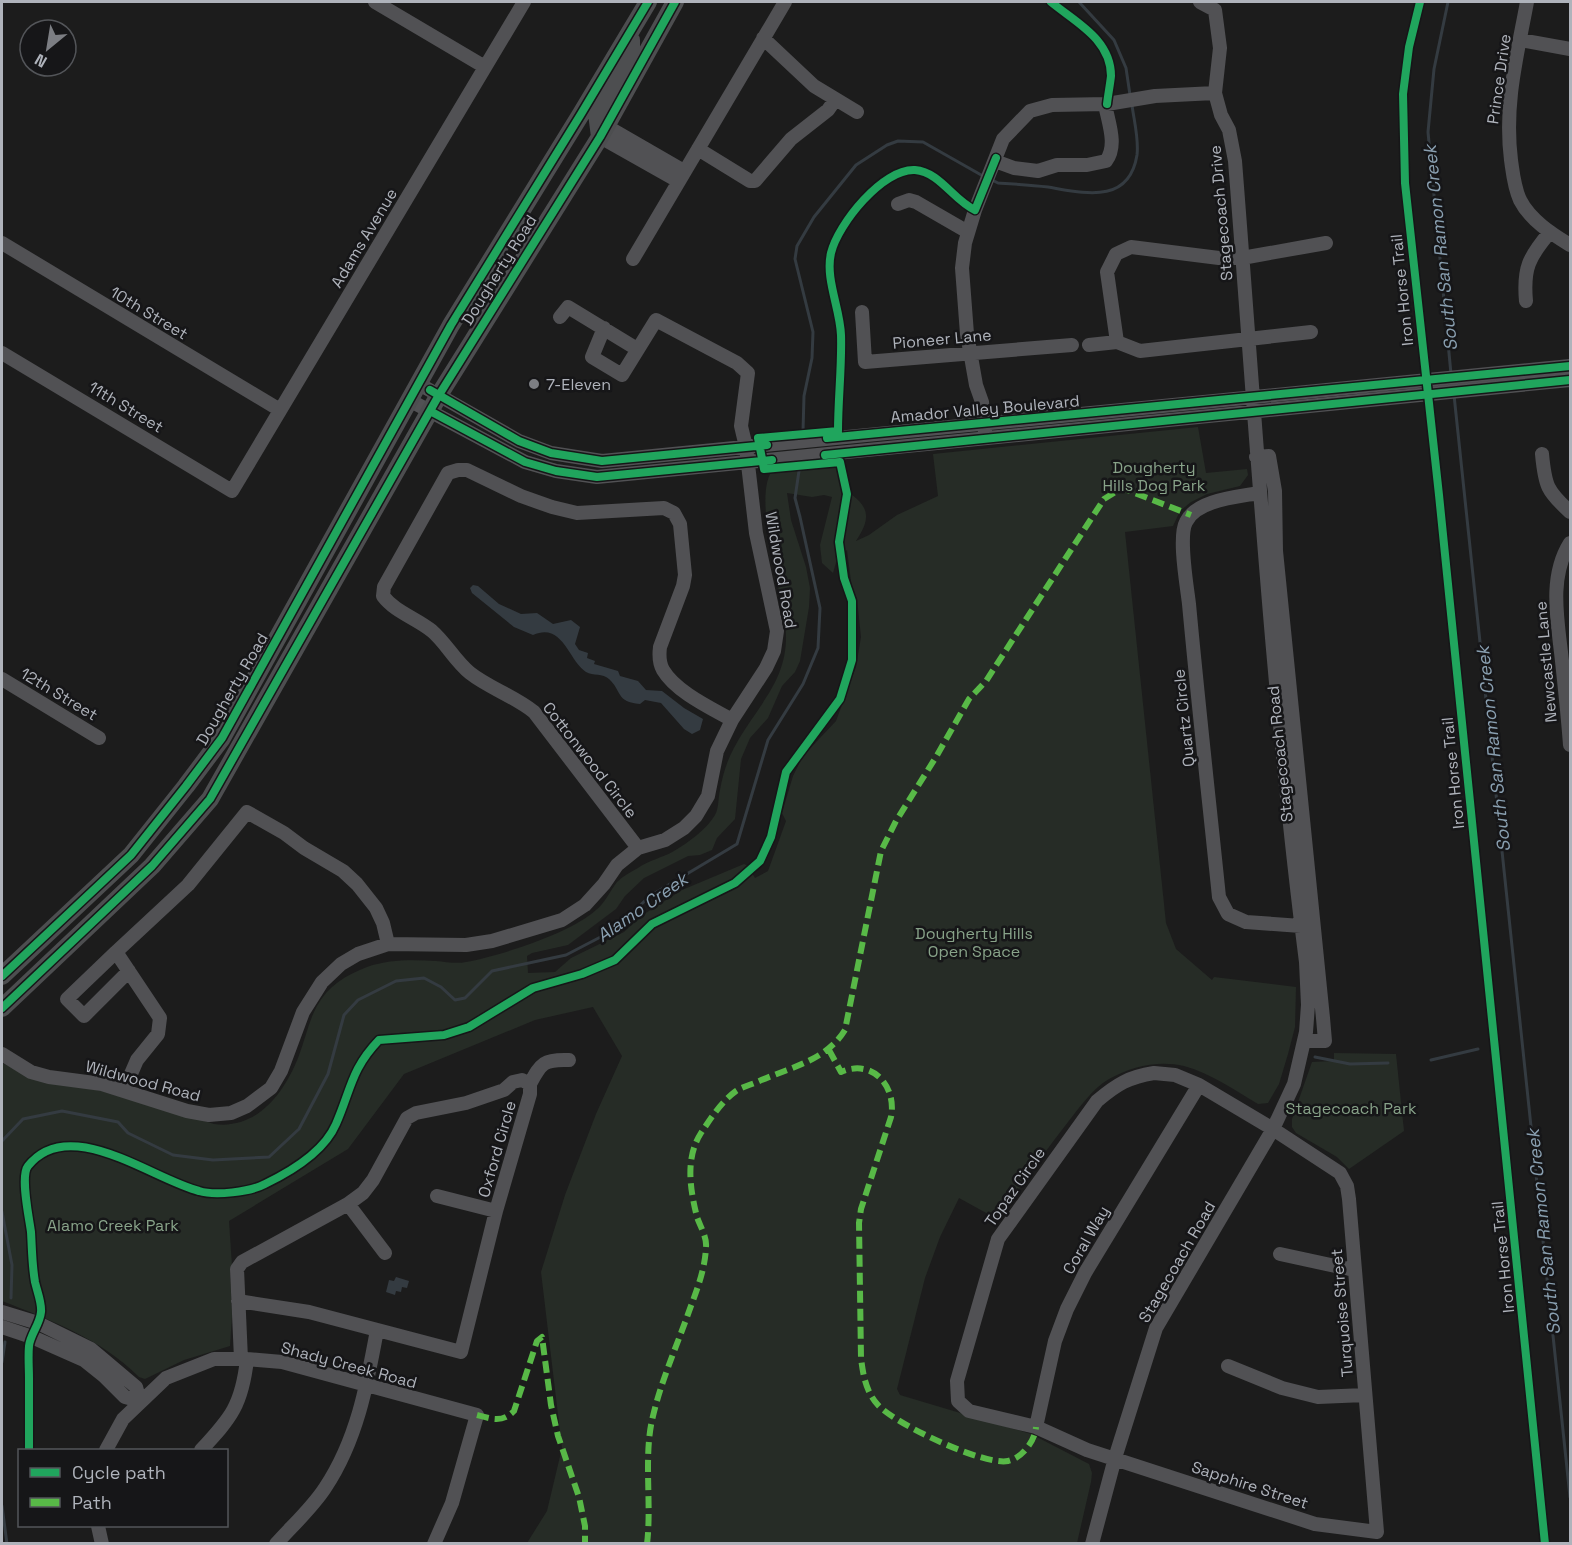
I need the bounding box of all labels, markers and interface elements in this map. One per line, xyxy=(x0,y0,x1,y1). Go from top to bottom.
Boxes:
north arrow xyxy=(18,18,78,78)
street label: Prince Drive xyxy=(1482,33,1516,125)
text: N xyxy=(31,49,51,72)
water label: South San Ramon Creek xyxy=(1417,142,1462,352)
street label: Stagecoach Drive xyxy=(1205,144,1237,282)
street label: Adams Avenue xyxy=(326,185,402,291)
street label: Dougherty Road xyxy=(457,211,541,329)
street label: Iron Horse Trail xyxy=(1386,233,1418,347)
street label: 10th Street xyxy=(106,282,192,344)
street label: Pioneer Lane xyxy=(892,324,992,354)
place label: 7-Eleven xyxy=(546,374,611,395)
street label: 11th Street xyxy=(85,376,167,438)
marker: 7-Eleven xyxy=(527,377,541,391)
street label: Amador Valley Boulevard xyxy=(890,390,1080,428)
park label: Dougherty Hills Dog Park xyxy=(1103,457,1206,496)
street label: Wildwood Road xyxy=(760,510,802,630)
street label: Newcastle Lane xyxy=(1530,600,1562,724)
street label: Dougherty Road xyxy=(191,629,273,749)
water label: South San Ramon Creek xyxy=(1470,643,1515,853)
street label: 12th Street xyxy=(17,663,101,725)
street label: Quartz Circle xyxy=(1168,668,1200,768)
street label: Stagecoach Road xyxy=(1262,685,1298,823)
street label: Cottonwood Circle xyxy=(538,698,642,822)
street label: Iron Horse Trail xyxy=(1437,716,1469,830)
water label: Alamo Creek xyxy=(592,866,694,947)
park label: Dougherty Hills Open Space xyxy=(915,923,1033,962)
street label: Wildwood Road xyxy=(83,1056,203,1106)
street label: Oxford Circle xyxy=(473,1098,521,1200)
park label: Stagecoach Park xyxy=(1285,1098,1417,1119)
water label: South San Ramon Creek xyxy=(1520,1126,1565,1336)
street label: Topaz Circle xyxy=(980,1143,1050,1231)
street label: Stagecoach Road xyxy=(1134,1197,1220,1327)
street label: Iron Horse Trail xyxy=(1487,1200,1519,1314)
street label: Coral Way xyxy=(1058,1202,1114,1278)
park label: Alamo Creek Park xyxy=(47,1215,179,1236)
street label: Turquoise Street xyxy=(1326,1248,1358,1378)
street label: Shady Creek Road xyxy=(279,1337,419,1393)
legend xyxy=(18,1449,228,1527)
street label: Sapphire Street xyxy=(1189,1456,1311,1514)
text: Cycle path xyxy=(72,1461,166,1484)
text: Path xyxy=(72,1491,112,1514)

